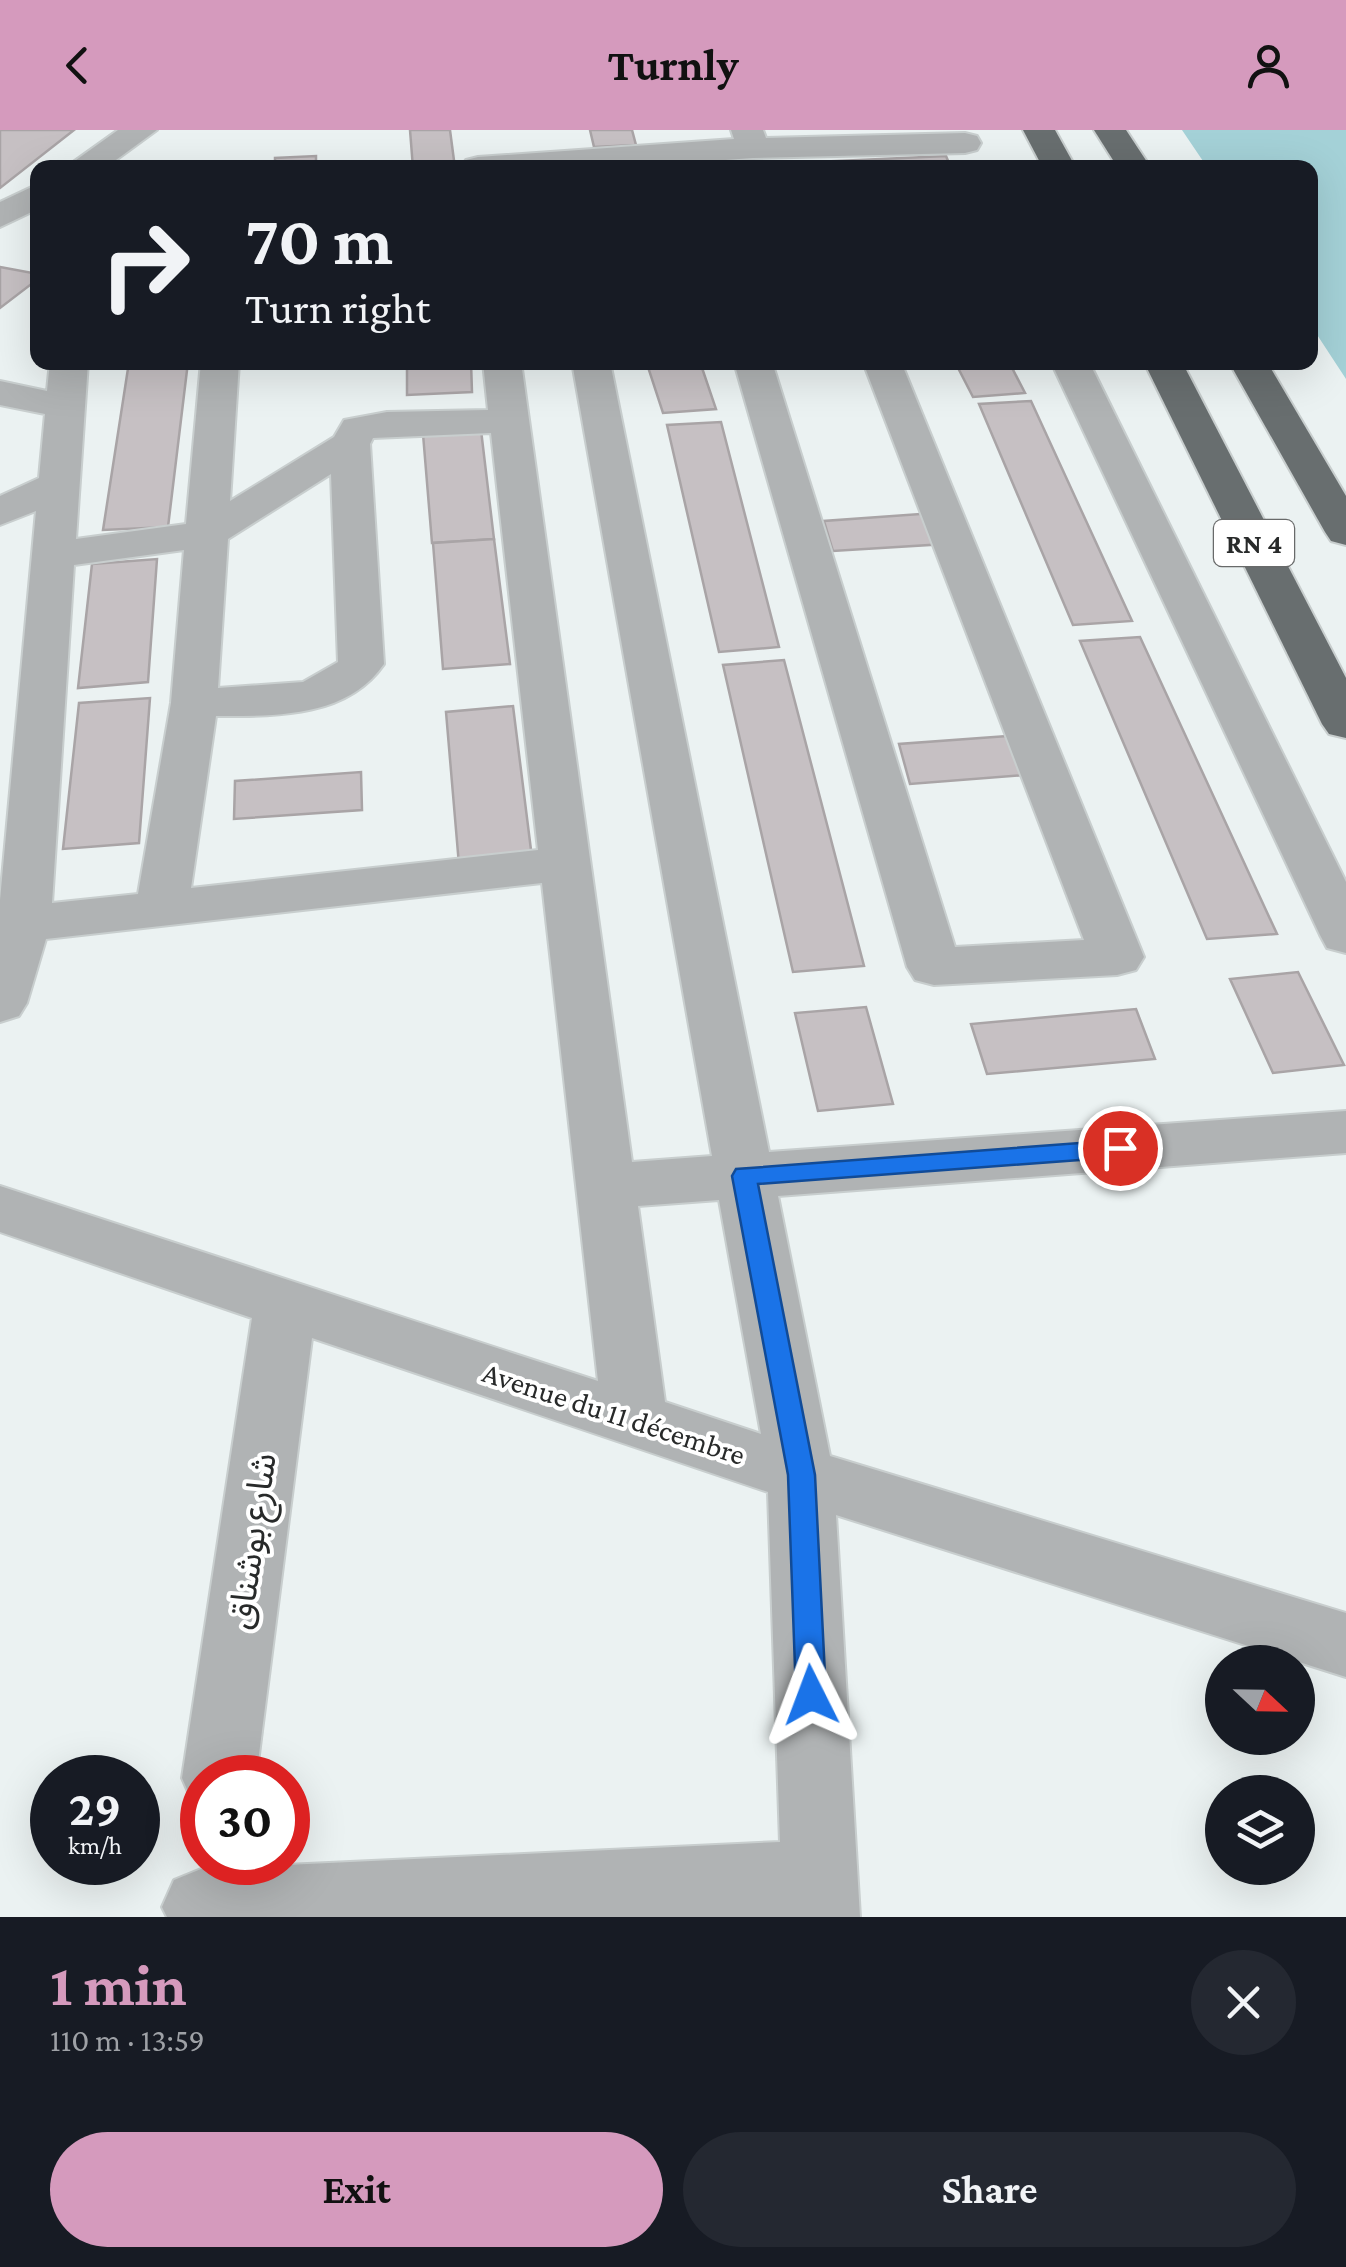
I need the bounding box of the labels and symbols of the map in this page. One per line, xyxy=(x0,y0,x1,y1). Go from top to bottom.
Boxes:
road number: RN 4 xyxy=(1214,520,1294,566)
pin xyxy=(1078,1106,1163,1191)
street label: Avenue du 11 décembre xyxy=(479,1355,749,1471)
street label: شارع بوشناق xyxy=(220,1450,290,1632)
position arrow xyxy=(759,1643,863,1747)
north arrow xyxy=(1205,1645,1315,1755)
speed limit sign: 30 xyxy=(180,1755,310,1885)

